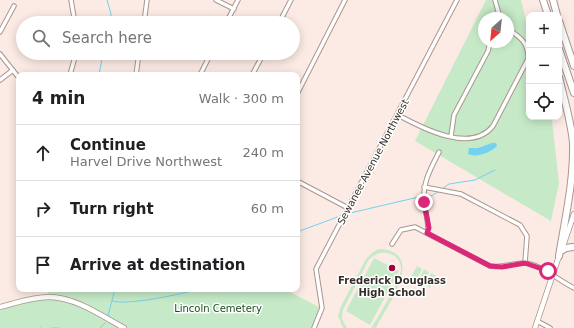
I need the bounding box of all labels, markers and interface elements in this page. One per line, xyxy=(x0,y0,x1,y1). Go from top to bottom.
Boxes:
north arrow xyxy=(478,12,514,48)
map controls xyxy=(526,12,562,120)
button: + xyxy=(526,12,562,48)
search box xyxy=(16,16,300,60)
icon: search xyxy=(30,27,52,49)
text: Search here xyxy=(62,29,152,47)
button: − xyxy=(526,48,562,84)
button: locate xyxy=(526,84,562,120)
text: 4 min xyxy=(32,88,85,108)
text: Walk · 300 m xyxy=(199,91,284,106)
street label: Sewanee Avenue Northwest xyxy=(335,97,411,227)
text: Continue xyxy=(70,136,146,154)
icon: ahead xyxy=(32,142,54,164)
text: 240 m xyxy=(242,145,284,160)
text: Harvel Drive Northwest xyxy=(70,154,222,169)
route end xyxy=(415,193,433,211)
icon: right xyxy=(32,198,54,220)
text: Turn right xyxy=(70,200,154,218)
text: 60 m xyxy=(251,201,284,216)
icon: arrive xyxy=(32,254,54,276)
text: Arrive at destination xyxy=(70,256,245,274)
route start xyxy=(539,262,557,280)
marker: Frederick Douglass High School xyxy=(387,263,397,273)
place label: Frederick Douglass High School xyxy=(338,275,446,298)
park label: Lincoln Cemetery xyxy=(174,303,262,314)

